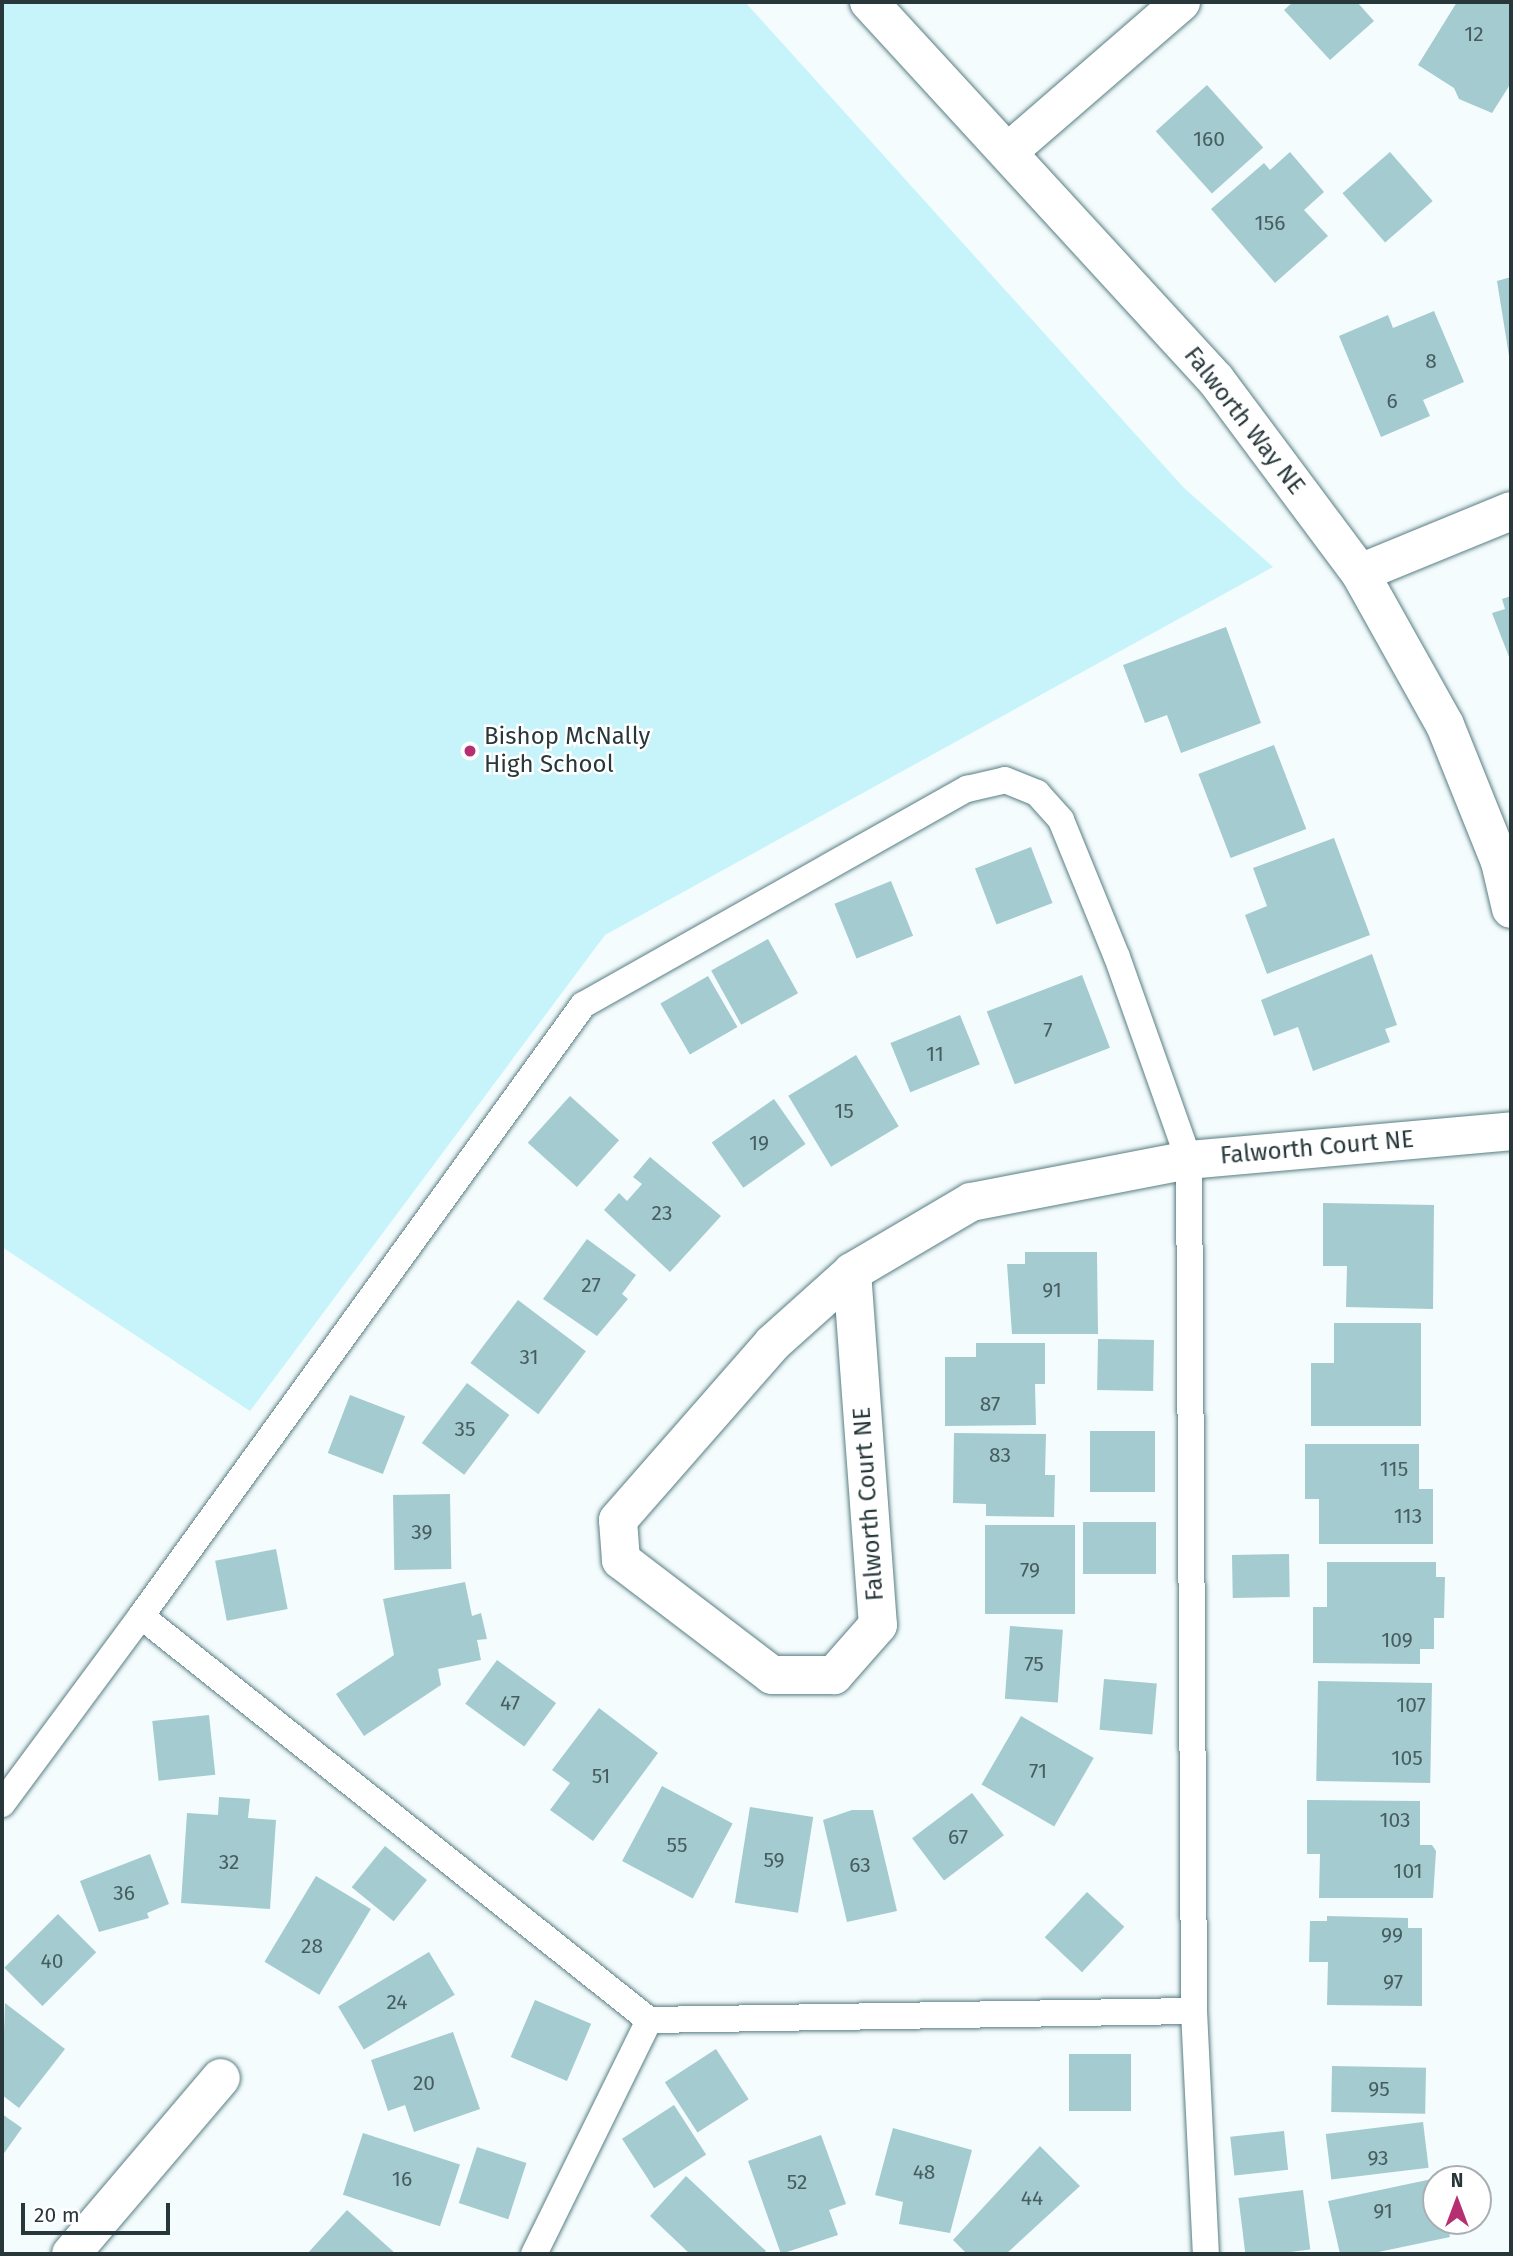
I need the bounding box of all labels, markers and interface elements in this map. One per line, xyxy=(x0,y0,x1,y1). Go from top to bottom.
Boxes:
house number: 12 xyxy=(1464,21,1484,47)
house number: 160 xyxy=(1193,126,1225,152)
house number: 156 xyxy=(1255,210,1285,236)
street label: Falworth Way NE xyxy=(1178,342,1310,500)
house number: 8 xyxy=(1425,348,1437,374)
house number: 6 xyxy=(1386,388,1398,414)
place label: Bishop McNally High School xyxy=(484,723,650,779)
marker: Bishop McNally High School xyxy=(462,743,478,759)
house number: 7 xyxy=(1043,1017,1053,1043)
house number: 11 xyxy=(926,1041,944,1067)
house number: 15 xyxy=(834,1098,854,1124)
street label: Falworth Court NE xyxy=(1219,1125,1415,1171)
house number: 19 xyxy=(749,1130,769,1156)
house number: 23 xyxy=(652,1200,672,1226)
house number: 27 xyxy=(581,1272,601,1298)
house number: 91 xyxy=(1042,1277,1062,1303)
house number: 31 xyxy=(519,1344,539,1370)
house number: 87 xyxy=(980,1391,1000,1417)
street label: Falworth Court NE xyxy=(848,1406,890,1602)
house number: 35 xyxy=(455,1416,475,1442)
house number: 83 xyxy=(989,1442,1011,1468)
house number: 115 xyxy=(1380,1456,1408,1482)
house number: 113 xyxy=(1394,1503,1422,1529)
house number: 39 xyxy=(411,1519,433,1545)
house number: 79 xyxy=(1020,1557,1040,1583)
house number: 109 xyxy=(1381,1627,1413,1653)
house number: 75 xyxy=(1024,1651,1044,1677)
house number: 47 xyxy=(500,1690,520,1716)
house number: 107 xyxy=(1396,1692,1426,1718)
house number: 105 xyxy=(1391,1745,1423,1771)
house number: 71 xyxy=(1029,1758,1047,1784)
house number: 51 xyxy=(592,1763,610,1789)
house number: 103 xyxy=(1379,1807,1411,1833)
house number: 67 xyxy=(948,1824,968,1850)
house number: 55 xyxy=(667,1832,687,1858)
house number: 59 xyxy=(763,1847,785,1873)
house number: 32 xyxy=(219,1849,239,1875)
house number: 63 xyxy=(849,1852,871,1878)
house number: 101 xyxy=(1393,1858,1423,1884)
house number: 36 xyxy=(113,1880,135,1906)
house number: 99 xyxy=(1381,1922,1403,1948)
house number: 28 xyxy=(301,1933,323,1959)
house number: 40 xyxy=(41,1948,63,1974)
house number: 97 xyxy=(1383,1969,1403,1995)
house number: 24 xyxy=(387,1989,407,2015)
house number: 20 xyxy=(413,2070,435,2096)
house number: 95 xyxy=(1368,2076,1390,2102)
house number: 93 xyxy=(1367,2145,1389,2171)
house number: 48 xyxy=(913,2159,935,2185)
north arrow xyxy=(1422,2165,1492,2235)
house number: 16 xyxy=(392,2166,412,2192)
house number: 52 xyxy=(787,2169,807,2195)
text: N xyxy=(1451,2169,1463,2192)
house number: 44 xyxy=(1021,2185,1043,2211)
scale bar xyxy=(24,2190,173,2234)
house number: 91 xyxy=(1373,2198,1393,2224)
text: 20 m xyxy=(34,2202,80,2228)

